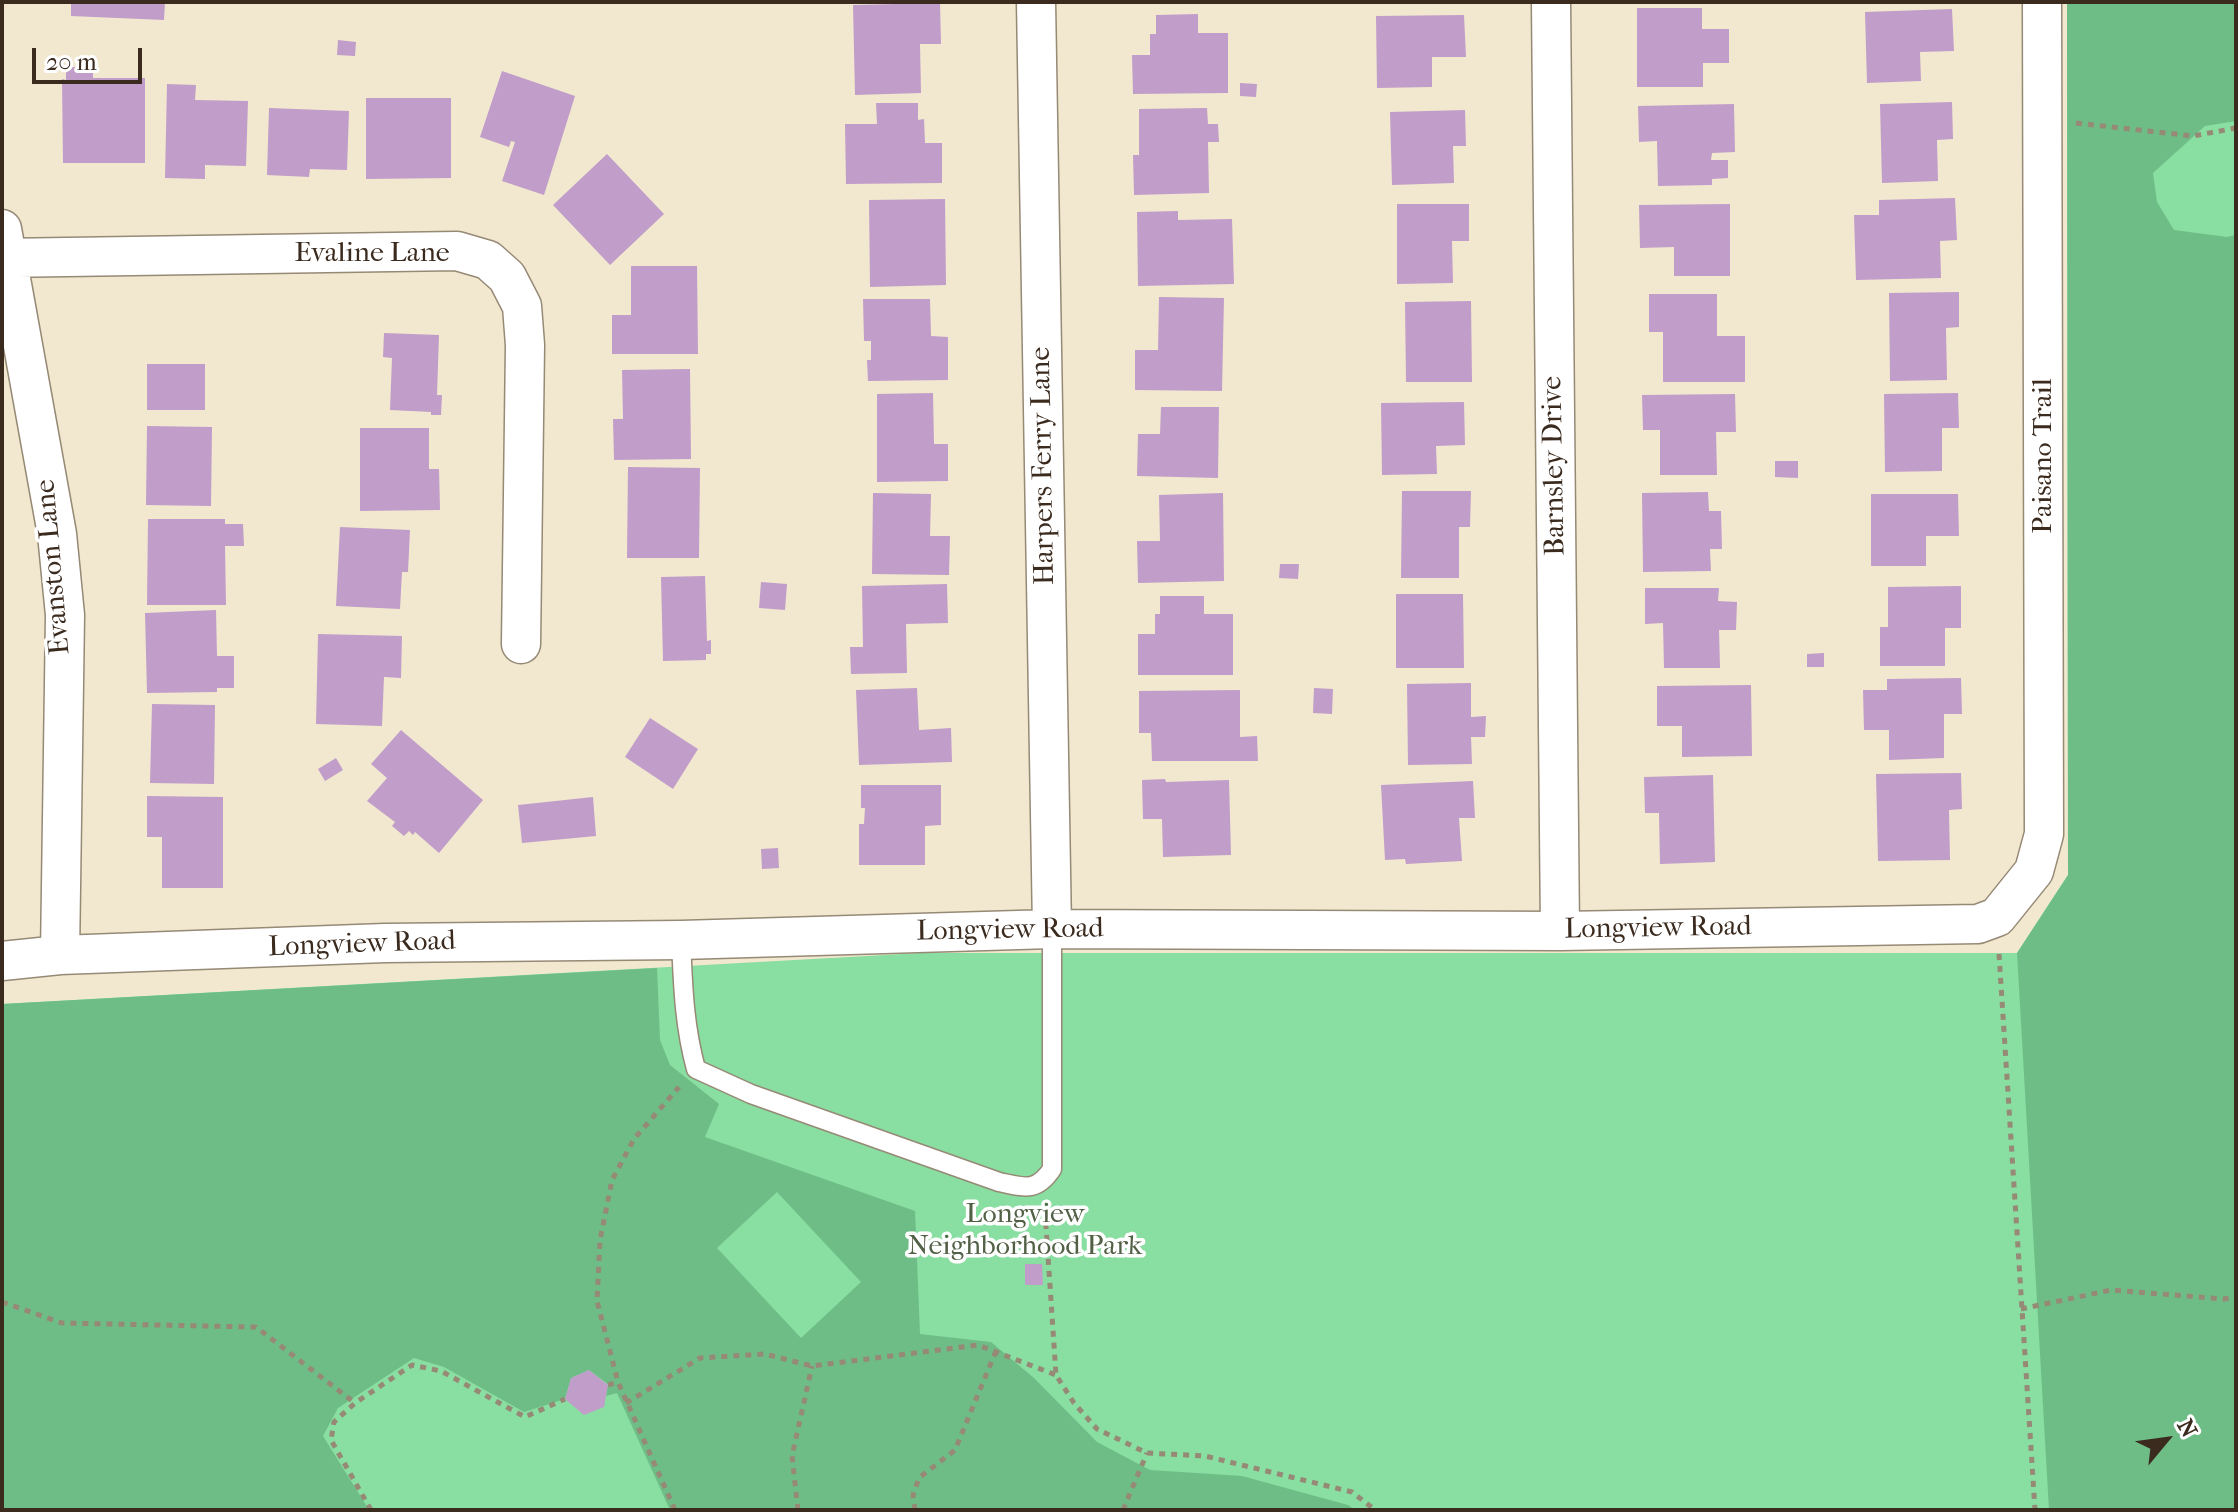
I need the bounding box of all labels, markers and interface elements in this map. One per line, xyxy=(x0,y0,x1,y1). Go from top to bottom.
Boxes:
scale bar xyxy=(36,32,146,82)
text: 20 m xyxy=(46,48,97,76)
street label: Evaline Lane xyxy=(294,237,450,271)
street label: Harpers Ferry Lane xyxy=(1025,347,1063,585)
street label: Barnsley Drive xyxy=(1537,376,1573,556)
street label: Paisano Trail xyxy=(2027,378,2061,534)
street label: Evanston Lane xyxy=(30,478,78,656)
street label: Longview Road xyxy=(1564,911,1752,947)
street label: Longview Road xyxy=(916,913,1104,949)
street label: Longview Road xyxy=(268,925,456,965)
park label: Longview Neighborhood Park xyxy=(908,1198,1142,1264)
north arrow xyxy=(2126,1400,2206,1480)
text: N xyxy=(2172,1415,2202,1442)

